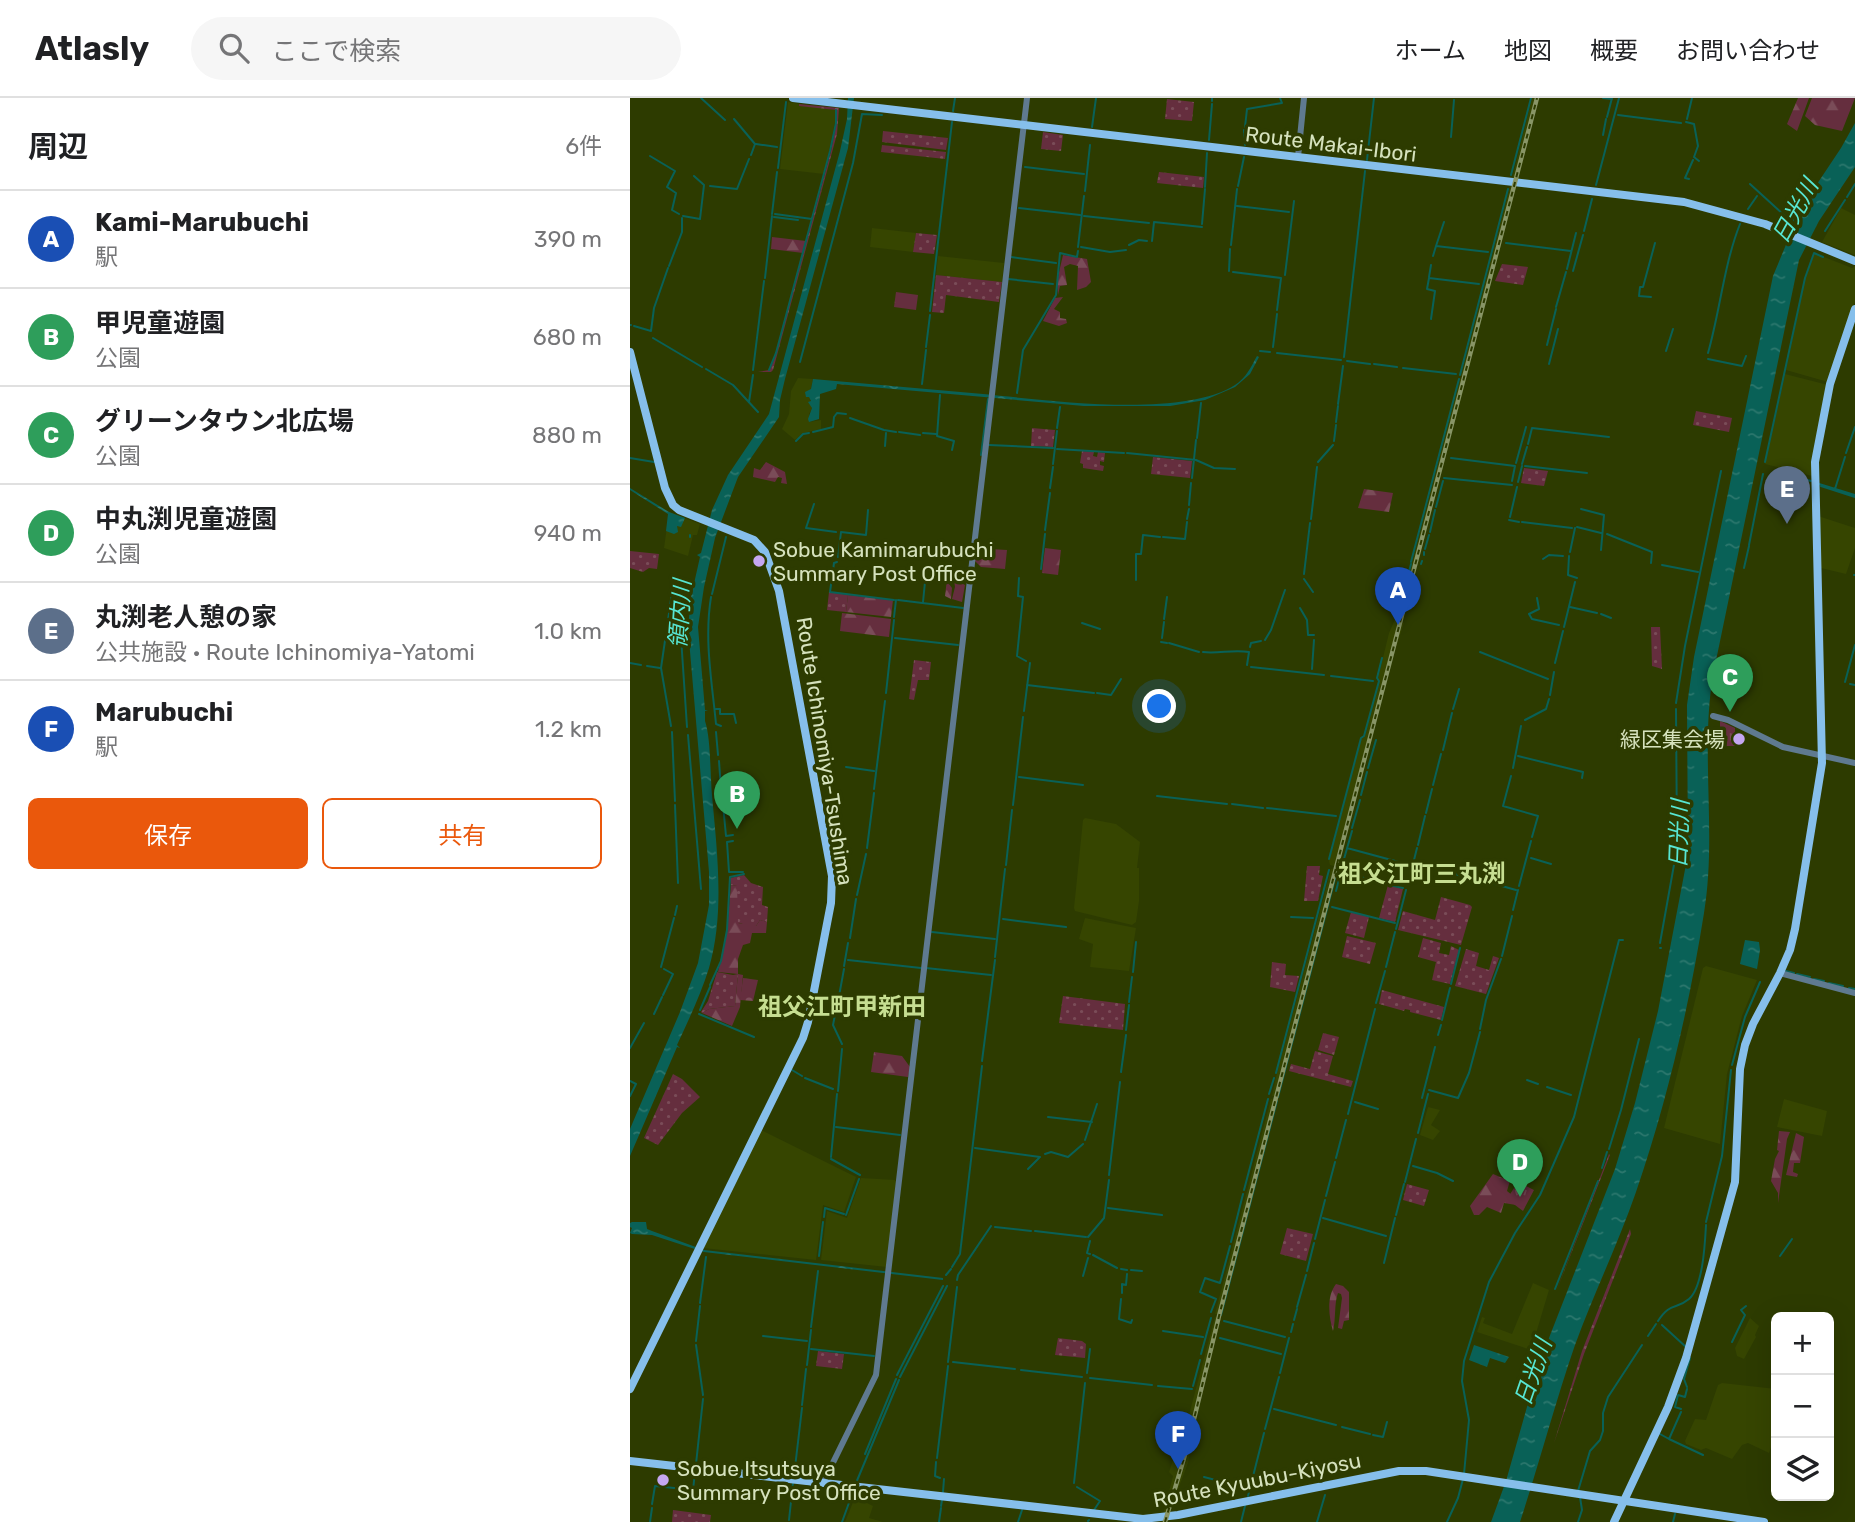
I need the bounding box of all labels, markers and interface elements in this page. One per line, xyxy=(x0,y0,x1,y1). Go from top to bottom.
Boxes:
search box xyxy=(191,17,681,80)
text: Atlasly xyxy=(35,29,149,68)
icon: search xyxy=(215,29,253,67)
text: ここで検索 xyxy=(271,36,401,67)
text: ホーム xyxy=(1395,37,1466,65)
text: 地図 xyxy=(1504,37,1552,65)
text: 概要 xyxy=(1590,37,1638,65)
text: お問い合わせ xyxy=(1676,37,1820,65)
street label: Route Makai-Ibori xyxy=(1244,121,1418,167)
text: 周辺 xyxy=(28,129,88,165)
text: 6件 xyxy=(565,132,602,160)
water label: 日光川 xyxy=(1766,171,1825,248)
text: Kami-Marubuchi xyxy=(95,207,309,238)
text: A xyxy=(43,225,59,253)
text: 390 m xyxy=(534,225,602,253)
text: 駅 xyxy=(95,243,118,271)
text: 甲児童遊園 xyxy=(95,308,225,339)
text: B xyxy=(43,323,59,351)
text: 680 m xyxy=(533,323,602,351)
text: 公園 xyxy=(95,344,141,372)
text: グリーンタウン北広場 xyxy=(95,406,354,437)
text: C xyxy=(43,421,59,449)
text: 880 m xyxy=(532,421,602,449)
text: 公園 xyxy=(95,442,141,470)
pin: E xyxy=(1764,466,1810,524)
text: 中丸渕児童遊園 xyxy=(95,504,277,535)
text: D xyxy=(43,519,59,547)
text: 940 m xyxy=(534,519,602,547)
place label: Sobue Kamimarubuchi Summary Post Office xyxy=(773,537,993,586)
text: 公園 xyxy=(95,540,141,568)
marker: Sobue Kamimarubuchi Summary Post Office xyxy=(751,553,767,569)
pin: A xyxy=(1375,567,1421,625)
water label: 領内川 xyxy=(664,576,697,649)
text: 丸渕老人憩の家 xyxy=(95,602,277,633)
street label: Route Ichinomiya-Tsushima xyxy=(791,615,859,887)
text: E xyxy=(44,617,58,645)
text: 1.0 km xyxy=(534,617,602,645)
text: 公共施設 · Route Ichinomiya-Yatomi xyxy=(95,638,475,666)
pin: C xyxy=(1707,654,1753,712)
your location xyxy=(1142,689,1176,723)
text: Marubuchi xyxy=(95,697,233,728)
text: F xyxy=(44,715,58,743)
text: 1.2 km xyxy=(535,715,602,743)
place label: 緑区集会場 xyxy=(1620,727,1725,752)
marker: 緑区集会場 xyxy=(1731,731,1747,747)
text: 駅 xyxy=(95,733,118,761)
pin: B xyxy=(714,771,760,829)
water label: 日光川 xyxy=(1664,796,1694,869)
button: 保存 xyxy=(28,798,308,869)
button: 共有 xyxy=(322,798,602,869)
district label: 祖父江町三丸渕 xyxy=(1338,860,1506,888)
district label: 祖父江町甲新田 xyxy=(758,993,926,1021)
pin: D xyxy=(1497,1139,1543,1197)
map controls xyxy=(1771,1312,1834,1501)
button: + xyxy=(1771,1312,1834,1375)
water label: 日光川 xyxy=(1509,1332,1558,1409)
button: − xyxy=(1771,1375,1834,1438)
pin: F xyxy=(1155,1411,1201,1469)
button: layers xyxy=(1771,1438,1834,1501)
street label: Route Kyuubu-Kiyosu xyxy=(1151,1448,1363,1512)
place label: Sobue Itsutsuya Summary Post Office xyxy=(677,1456,881,1505)
marker: Sobue Itsutsuya Summary Post Office xyxy=(655,1472,671,1488)

